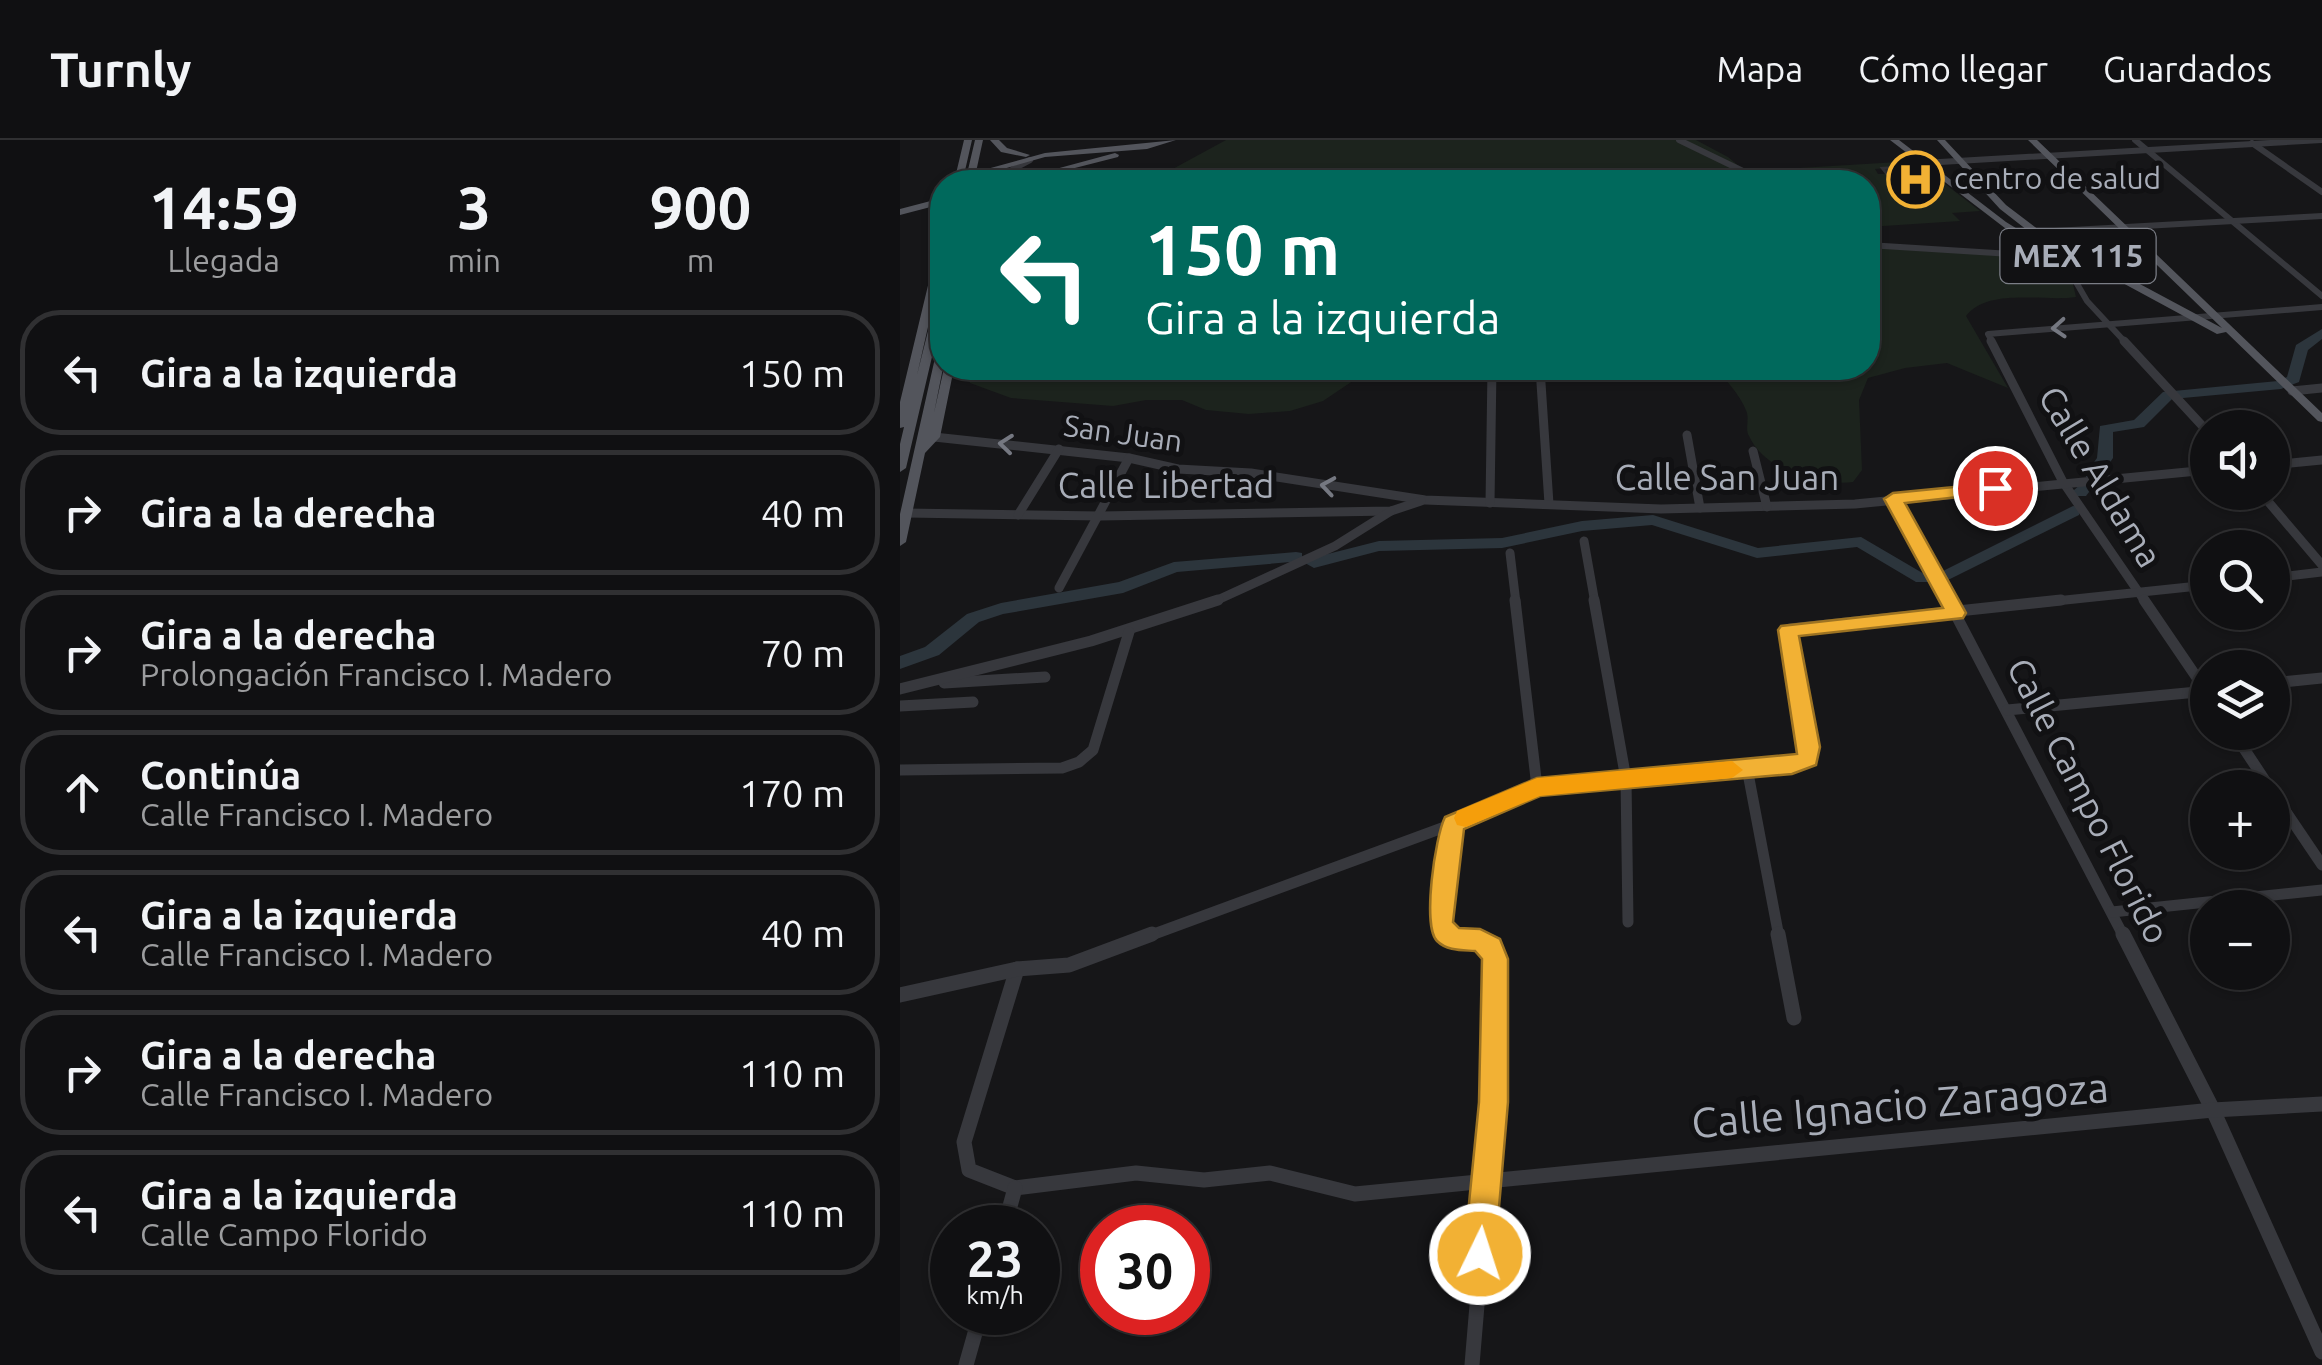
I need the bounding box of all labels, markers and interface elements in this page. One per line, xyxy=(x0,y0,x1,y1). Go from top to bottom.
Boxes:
text: Turnly xyxy=(50,42,192,96)
text: Mapa xyxy=(1716,49,1803,89)
text: Cómo llegar xyxy=(1858,49,2048,89)
text: Guardados xyxy=(2103,49,2272,89)
hospital icon: centro de salud xyxy=(1885,149,1945,209)
place label: centro de salud xyxy=(1954,161,2161,195)
text: 14:59 xyxy=(149,173,299,240)
text: 3 xyxy=(457,173,491,240)
text: 900 xyxy=(650,173,751,240)
icon: left xyxy=(980,210,1110,340)
text: 150 m xyxy=(1145,210,1340,288)
road number: MEX 115 xyxy=(2000,229,2156,283)
text: Llegada xyxy=(168,242,280,278)
text: min xyxy=(447,242,501,278)
text: m xyxy=(687,242,714,278)
text: Gira a la izquierda xyxy=(1145,292,1501,343)
one-way arrow xyxy=(2051,316,2067,338)
icon: left xyxy=(55,345,110,400)
text: Gira a la izquierda xyxy=(140,352,458,394)
text: 150 m xyxy=(739,352,845,394)
street label: Calle Aldama xyxy=(2031,379,2170,574)
street label: San Juan xyxy=(1062,408,1185,458)
map controls xyxy=(2190,410,2290,990)
button: sound xyxy=(2190,410,2290,510)
one-way arrow xyxy=(998,434,1014,455)
pin xyxy=(1953,446,2038,531)
street label: Calle San Juan xyxy=(1615,457,1839,497)
icon: arrive xyxy=(1968,461,2023,516)
street label: Calle Libertad xyxy=(1058,465,1274,505)
one-way arrow xyxy=(1320,476,1336,497)
icon: right xyxy=(55,485,110,540)
text: Gira a la derecha xyxy=(140,492,436,534)
text: 40 m xyxy=(761,492,845,534)
button: search xyxy=(2190,530,2290,630)
text: Gira a la derecha xyxy=(140,614,436,656)
icon: right xyxy=(55,625,110,680)
text: 70 m xyxy=(761,632,845,674)
button: layers xyxy=(2190,650,2290,750)
street label: Calle Campo Florido xyxy=(2000,651,2178,950)
text: Prolongación Francisco I. Madero xyxy=(140,656,612,692)
text: Continúa xyxy=(140,754,301,796)
icon: ahead xyxy=(55,765,110,820)
button: + xyxy=(2190,770,2290,870)
text: 170 m xyxy=(739,772,845,814)
text: Calle Francisco I. Madero xyxy=(140,796,493,832)
button: − xyxy=(2190,890,2290,990)
text: Gira a la izquierda xyxy=(140,894,458,936)
icon: left xyxy=(55,905,110,960)
text: 40 m xyxy=(761,912,845,954)
text: Calle Francisco I. Madero xyxy=(140,936,493,972)
text: Gira a la derecha xyxy=(140,1034,436,1076)
icon: right xyxy=(55,1045,110,1100)
text: 110 m xyxy=(739,1052,845,1094)
street label: Calle Ignacio Zaragoza xyxy=(1689,1063,2111,1146)
text: Calle Francisco I. Madero xyxy=(140,1076,493,1112)
text: Gira a la izquierda xyxy=(140,1174,458,1216)
icon: left xyxy=(55,1185,110,1240)
text: 110 m xyxy=(739,1192,845,1234)
position arrow xyxy=(1428,1202,1532,1306)
speed limit sign: 30 xyxy=(1080,1205,1210,1335)
text: Calle Campo Florido xyxy=(140,1216,428,1252)
text: 23 xyxy=(967,1230,1023,1286)
text: km/h xyxy=(966,1281,1024,1309)

